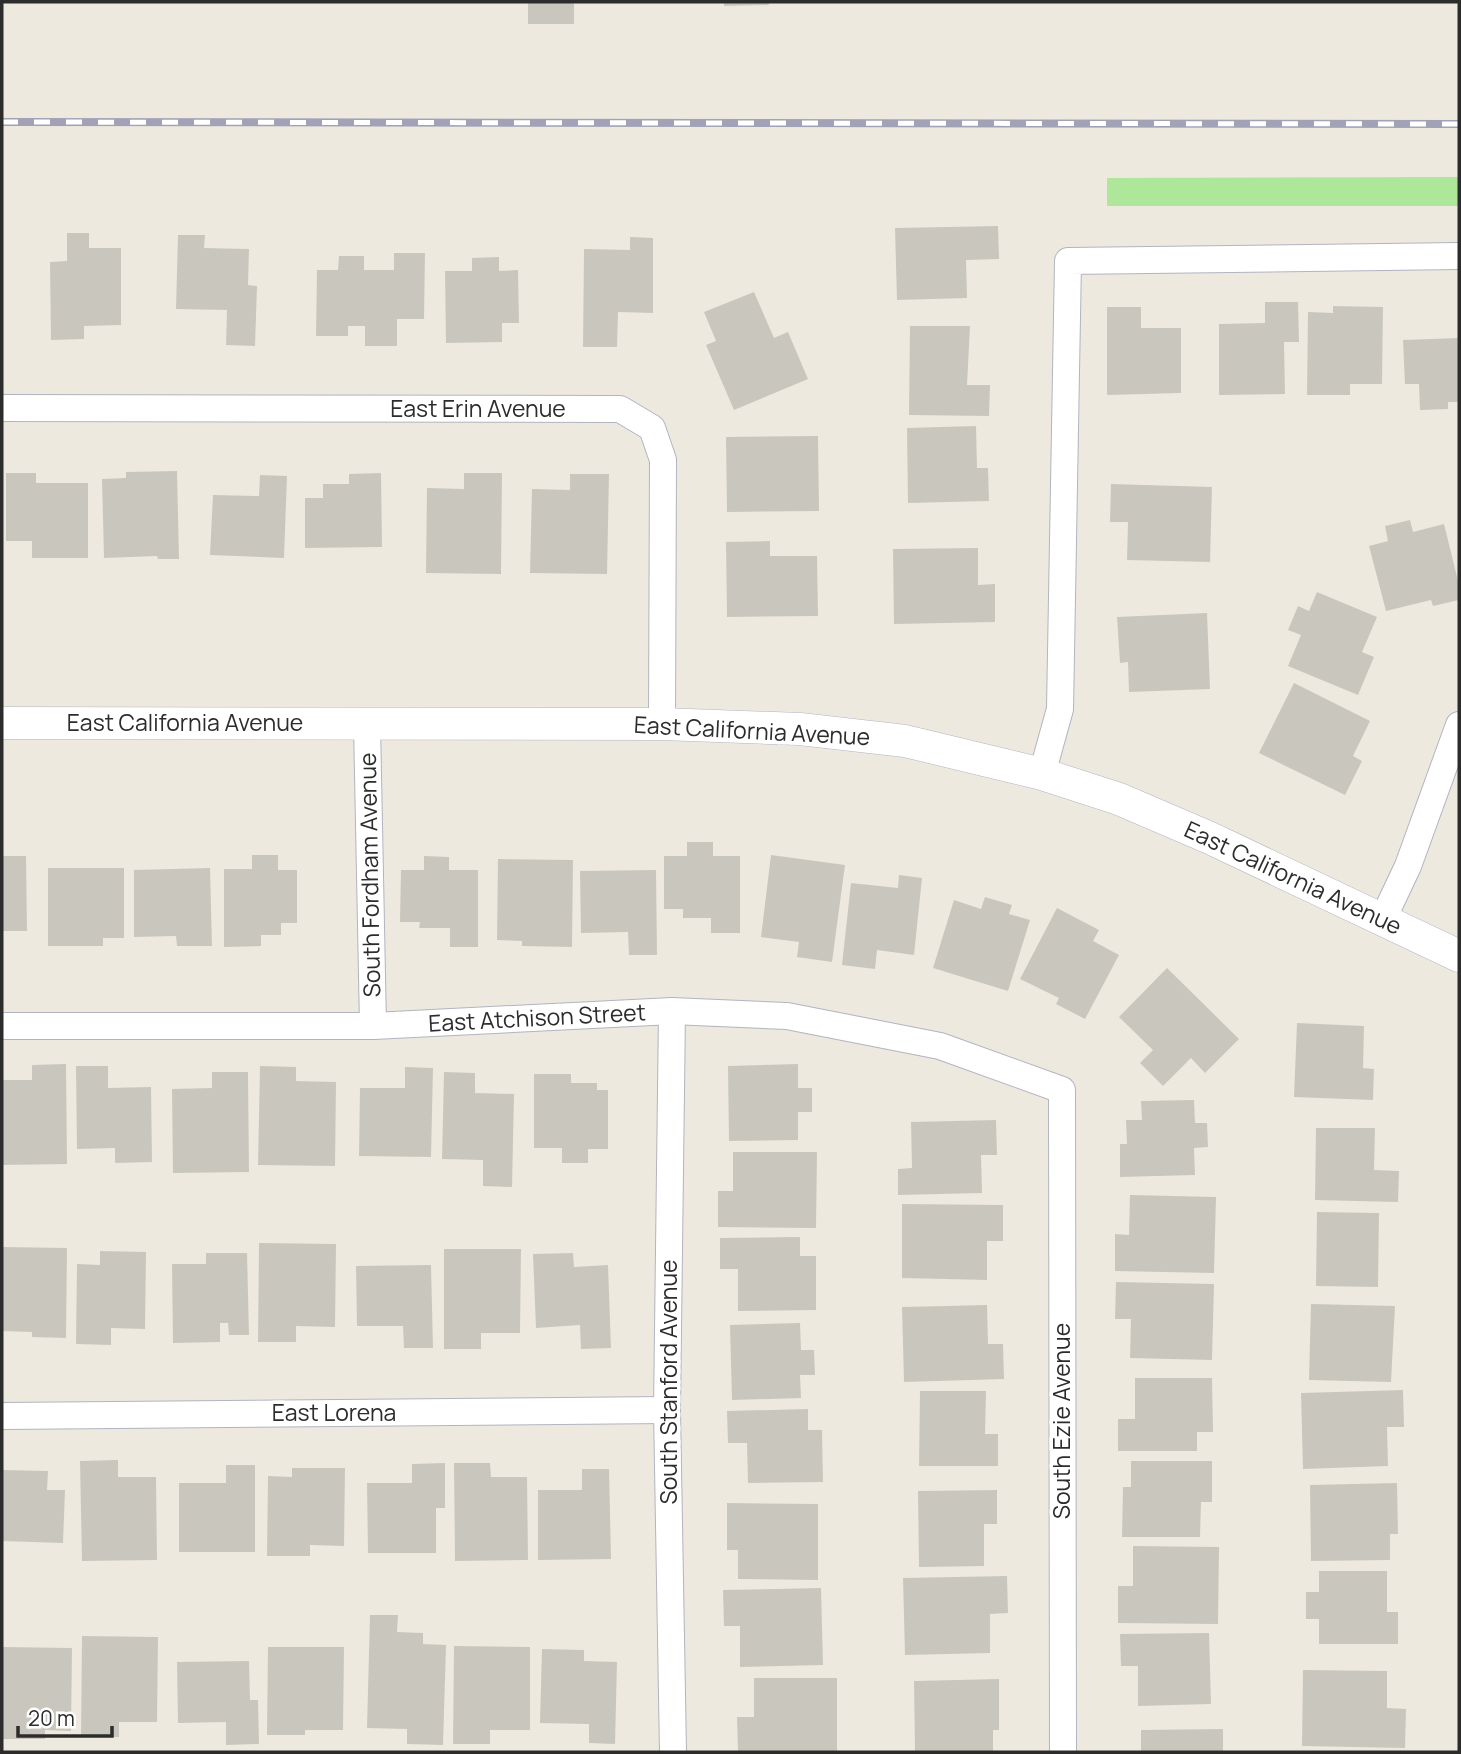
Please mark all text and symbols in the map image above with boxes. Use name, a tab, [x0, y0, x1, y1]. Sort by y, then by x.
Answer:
street label: East Erin Avenue	[390, 392, 566, 424]
street label: East California Avenue	[67, 706, 303, 738]
street label: East California Avenue	[633, 708, 871, 752]
street label: South Fordham Avenue	[351, 752, 387, 998]
street label: East California Avenue	[1179, 813, 1407, 942]
street label: East Atchison Street	[427, 995, 647, 1039]
street label: South Stanford Avenue	[652, 1259, 684, 1505]
street label: South Ezie Avenue	[1045, 1323, 1077, 1519]
street label: East Lorena	[272, 1396, 396, 1428]
scale bar	[18, 1694, 112, 1738]
text: 20 m	[28, 1704, 75, 1732]

